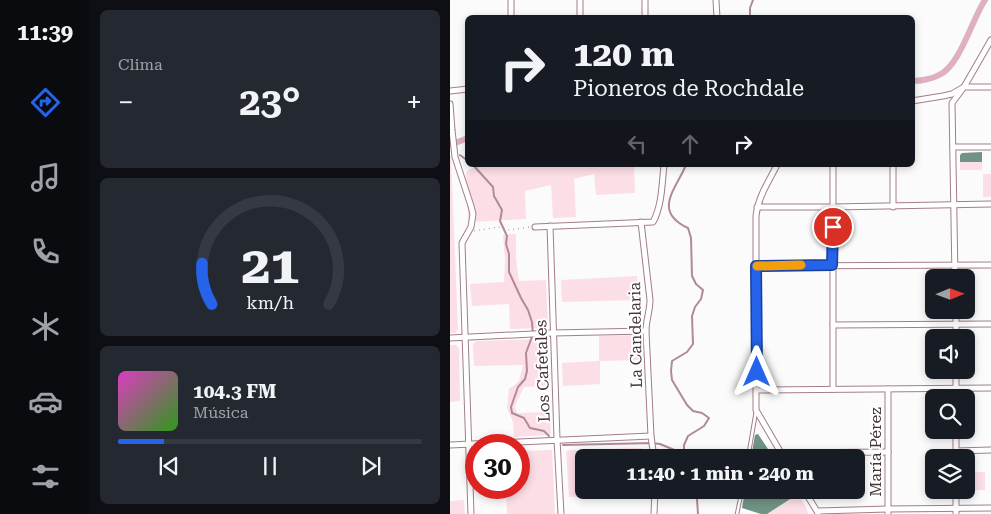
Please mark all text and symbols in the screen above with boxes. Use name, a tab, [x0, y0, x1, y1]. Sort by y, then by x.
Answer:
text: 11:39	[17, 20, 73, 45]
text: 120 m	[573, 34, 674, 75]
icon: right	[490, 35, 555, 100]
text: Clima	[118, 55, 163, 74]
text: Pioneros de Rochdale	[573, 76, 804, 101]
text: 23°	[239, 80, 301, 124]
icon: directions	[28, 85, 63, 120]
text: −	[118, 86, 134, 119]
text: +	[406, 86, 422, 119]
icon: left	[623, 130, 651, 158]
icon: ahead	[676, 130, 704, 158]
icon: right	[729, 130, 757, 158]
icon: music	[28, 160, 63, 195]
pin	[812, 206, 854, 248]
icon: arrive	[819, 213, 847, 241]
icon: phone	[28, 234, 63, 269]
text: 21	[241, 235, 299, 296]
north arrow	[925, 269, 975, 319]
map controls	[925, 269, 975, 499]
street label: La Candelaria	[625, 281, 646, 388]
text: km/h	[246, 292, 294, 313]
icon: climate	[28, 309, 63, 344]
street label: Los Cafetales	[531, 319, 554, 423]
button: sound	[925, 329, 975, 379]
position arrow	[730, 345, 782, 397]
text: 104.3 FM	[193, 380, 276, 403]
icon: car	[28, 384, 63, 419]
button: search	[925, 389, 975, 439]
text: Música	[193, 403, 248, 422]
street label: María Pérez	[866, 407, 885, 497]
speed limit sign: 30	[465, 434, 530, 499]
button: layers	[925, 449, 975, 499]
icon: previous	[155, 452, 183, 480]
icon: pause	[256, 452, 284, 480]
icon: next	[357, 452, 385, 480]
icon: filters	[28, 459, 63, 494]
text: 11:40 · 1 min · 240 m	[626, 462, 814, 485]

